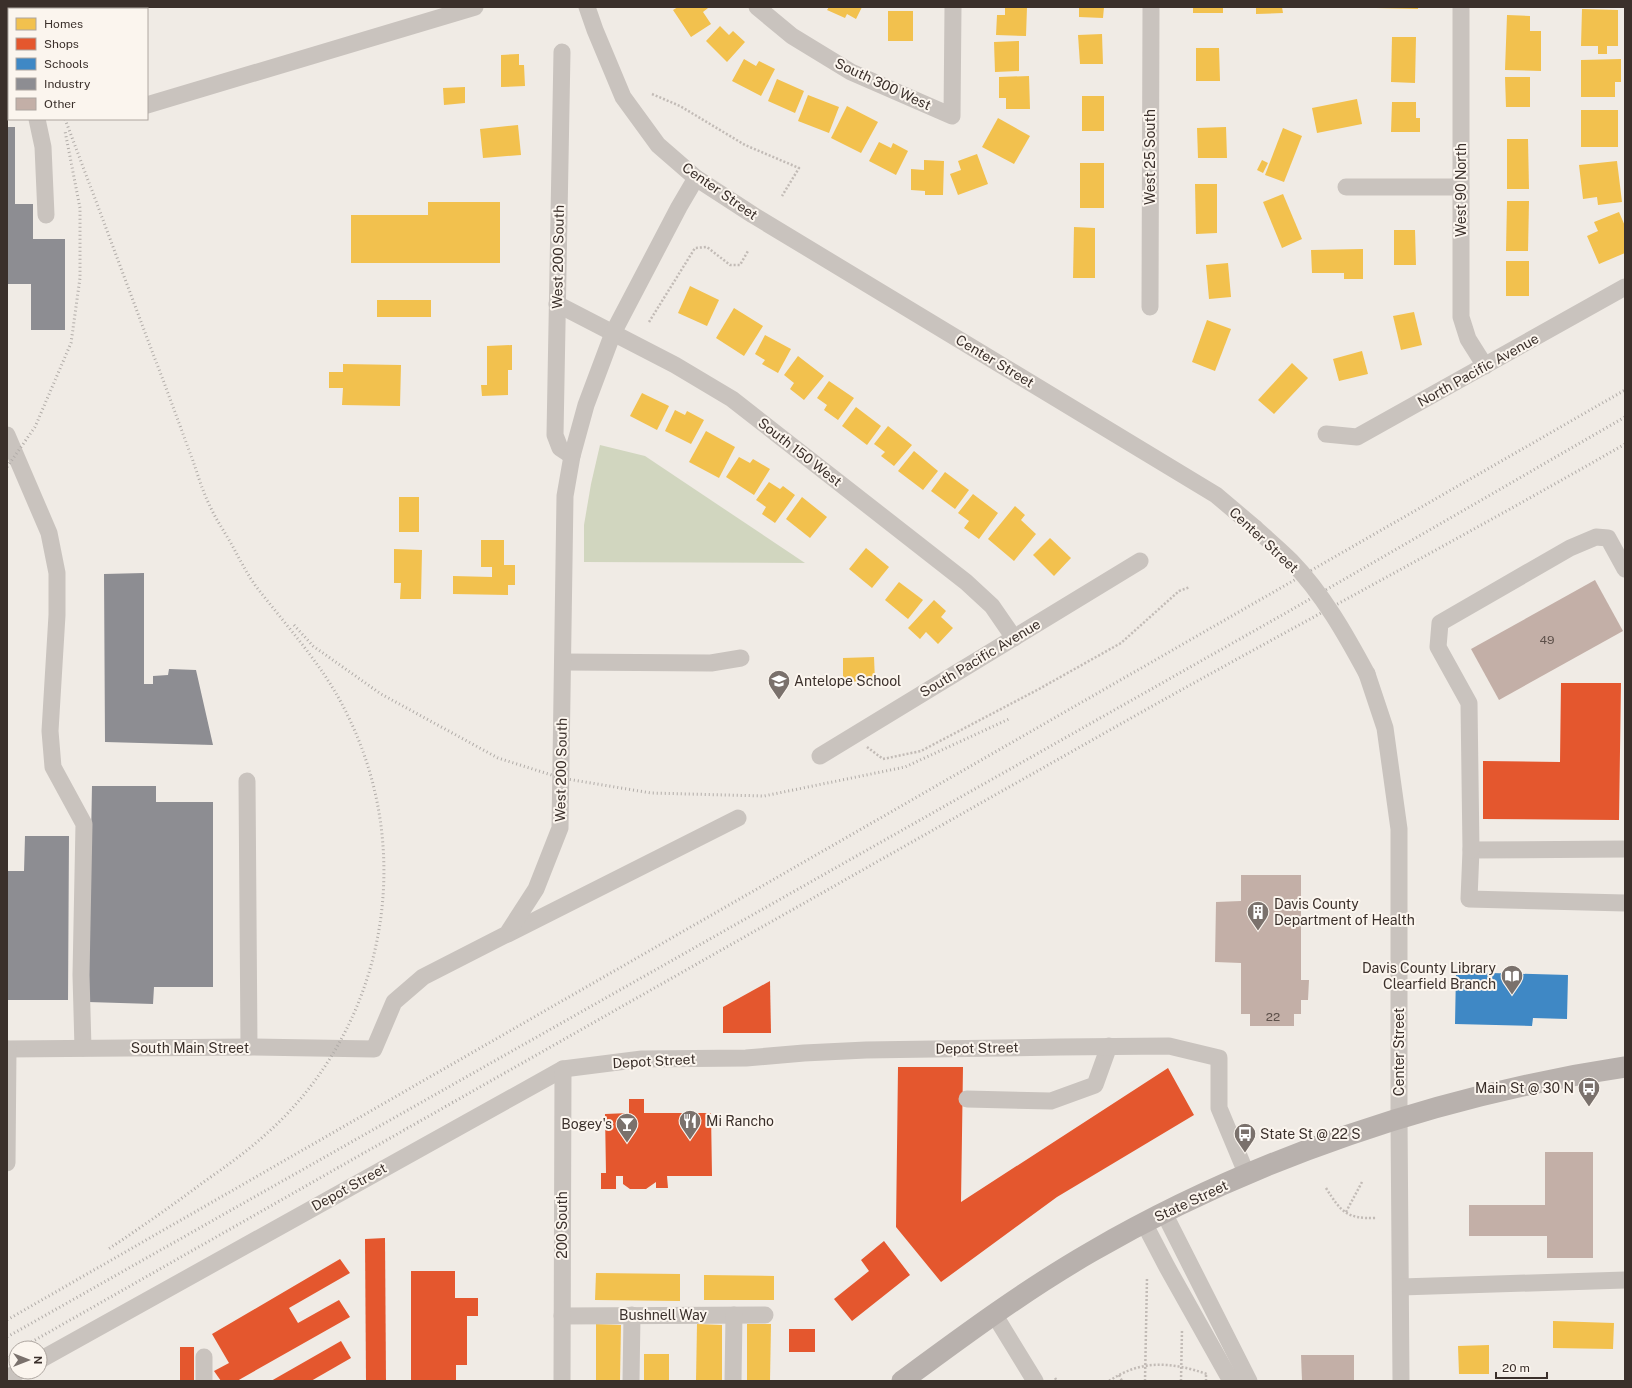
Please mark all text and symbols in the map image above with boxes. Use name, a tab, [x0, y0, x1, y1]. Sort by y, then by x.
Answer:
legend	[8, 8, 148, 120]
text: Homes	[44, 17, 83, 31]
text: Shops	[44, 37, 79, 51]
street label: South 300 West	[832, 55, 934, 113]
text: Schools	[44, 57, 89, 71]
text: Industry	[44, 77, 91, 91]
text: Other	[44, 97, 76, 111]
street label: West 25 South	[1142, 109, 1158, 205]
street label: West 90 North	[1453, 143, 1469, 237]
street label: Center Street	[679, 159, 761, 223]
street label: West 200 South	[549, 205, 567, 309]
street label: North Pacific Avenue	[1415, 330, 1541, 410]
street label: Center Street	[953, 331, 1037, 391]
street label: South 150 West	[755, 414, 845, 490]
street label: Center Street	[1226, 504, 1302, 576]
street label: South Pacific Avenue	[917, 616, 1043, 700]
house number: 49	[1539, 633, 1555, 647]
school or university icon: Antelope School	[766, 668, 792, 701]
place label: Antelope School	[794, 673, 901, 689]
street label: West 200 South	[552, 718, 570, 822]
place label: Davis County Department of Health	[1274, 896, 1415, 928]
building icon: Davis County Department of Health	[1245, 899, 1271, 932]
place label: Davis County Library Clearfield Branch	[1362, 960, 1496, 992]
library icon: Davis County Library Clearfield Branch	[1499, 963, 1525, 996]
street label: Center Street	[1391, 1008, 1407, 1096]
house number: 22	[1266, 1010, 1280, 1024]
street label: Depot Street	[935, 1039, 1019, 1057]
street label: South Main Street	[131, 1040, 249, 1056]
street label: Depot Street	[612, 1051, 696, 1071]
bus stop icon: Main St @ 30 N	[1576, 1075, 1602, 1108]
place label: Main St @ 30 N	[1475, 1080, 1574, 1096]
restaurant icon: Mi Rancho	[677, 1108, 703, 1141]
bar icon: Bogey's	[614, 1111, 640, 1144]
place label: Mi Rancho	[706, 1113, 774, 1129]
place label: Bogey's	[561, 1116, 612, 1132]
bus stop icon: State St @ 22 S	[1232, 1121, 1258, 1154]
place label: State St @ 22 S	[1260, 1126, 1361, 1142]
street label: Depot Street	[309, 1160, 389, 1214]
street label: State Street	[1152, 1177, 1230, 1225]
street label: 200 South	[554, 1191, 570, 1259]
street label: Bushnell Way	[619, 1307, 707, 1323]
north arrow	[8, 1340, 48, 1380]
scale bar	[1496, 1354, 1547, 1380]
text: N	[32, 1356, 44, 1364]
text: 20 m	[1502, 1361, 1530, 1375]

